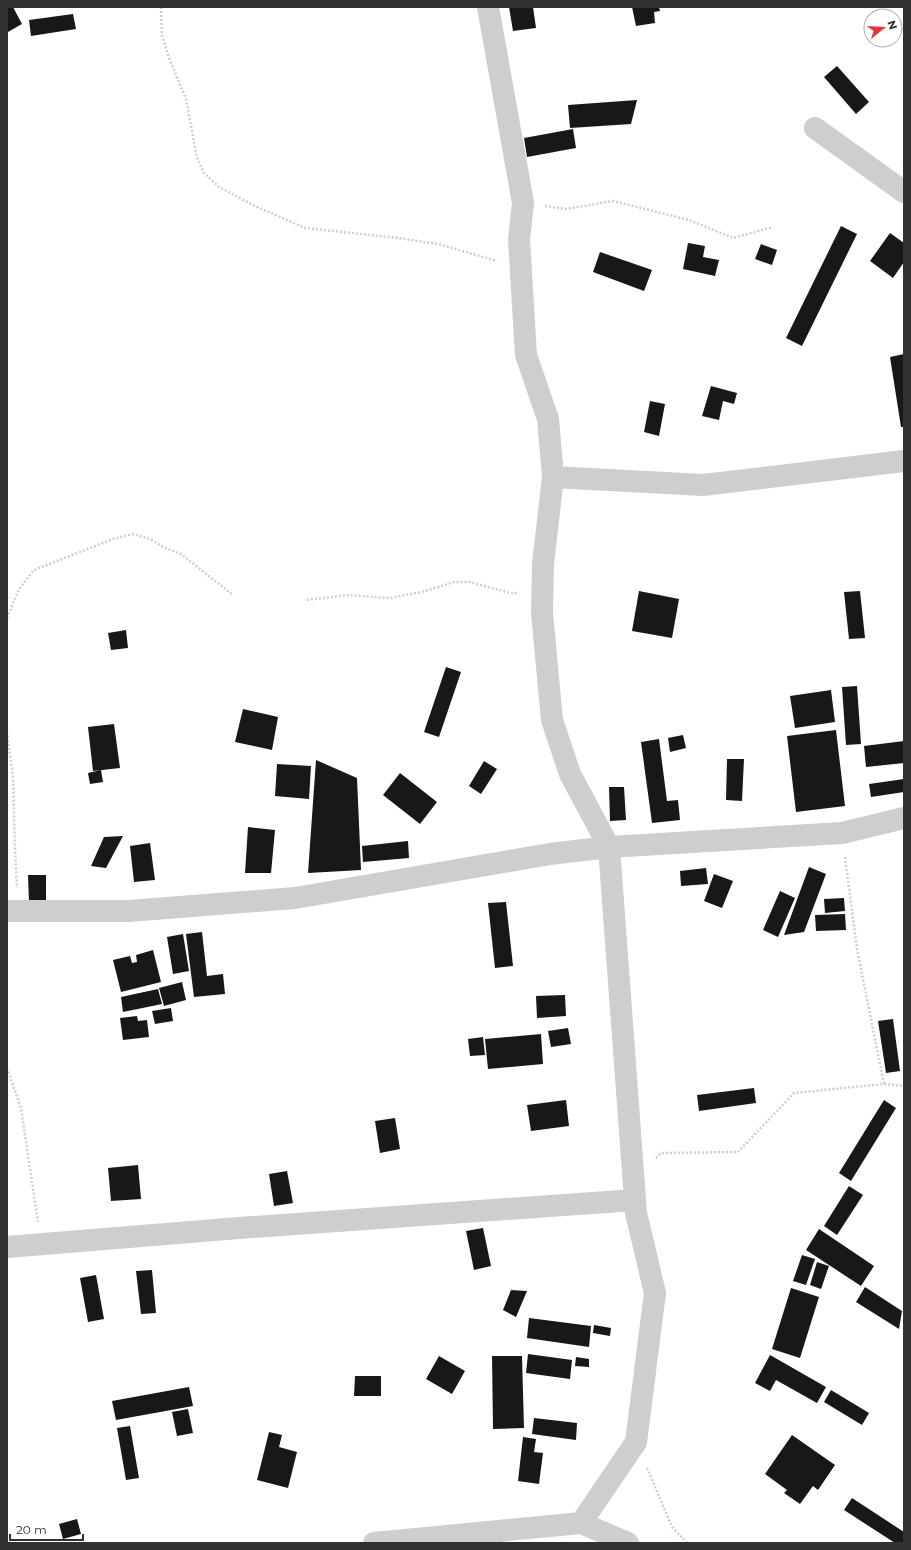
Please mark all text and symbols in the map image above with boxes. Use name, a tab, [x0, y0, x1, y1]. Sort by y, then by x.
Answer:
north arrow	[863, 8, 903, 48]
text: N	[884, 19, 901, 31]
scale bar	[10, 1516, 83, 1542]
text: 20 m	[16, 1522, 47, 1537]

